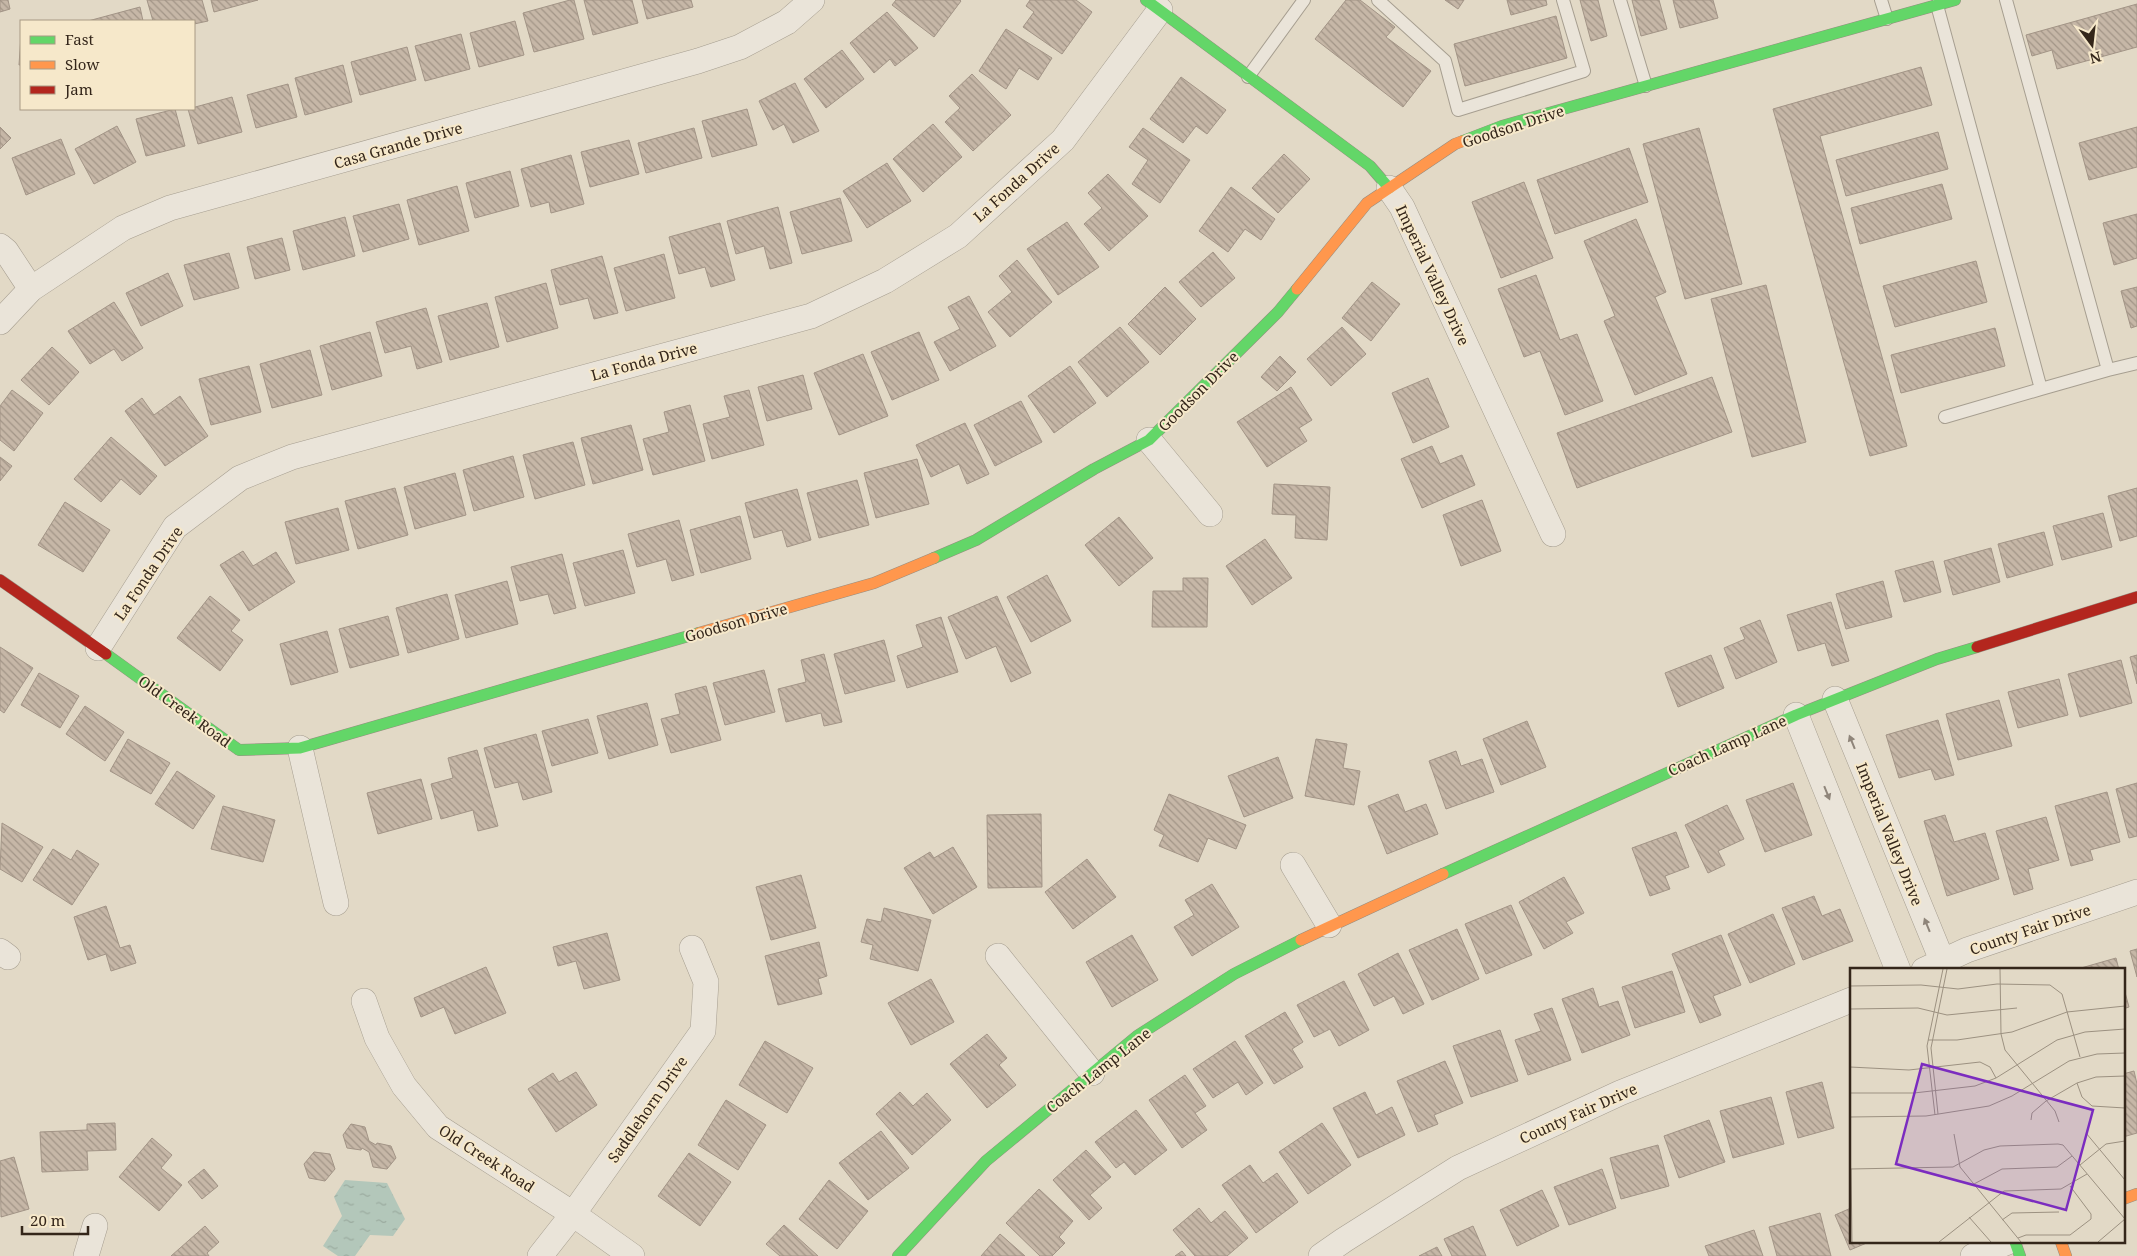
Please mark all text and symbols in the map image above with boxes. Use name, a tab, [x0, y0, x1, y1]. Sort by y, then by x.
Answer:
legend	[20, 20, 195, 110]
north arrow	[2067, 20, 2117, 70]
text: Fast	[65, 29, 94, 49]
text: N	[2088, 47, 2103, 69]
text: Slow	[65, 54, 99, 74]
text: Jam	[64, 79, 93, 99]
street label: Goodson Drive	[1460, 100, 1566, 152]
street label: Casa Grande Drive	[331, 117, 465, 173]
street label: La Fonda Drive	[969, 138, 1063, 226]
street label: Imperial Valley Drive	[1392, 202, 1474, 348]
street label: La Fonda Drive	[589, 337, 699, 385]
street label: Goodson Drive	[1154, 347, 1242, 435]
street label: La Fonda Drive	[109, 522, 187, 624]
street label: Goodson Drive	[682, 598, 790, 646]
street label: Old Creek Road	[135, 671, 235, 751]
street label: Coach Lamp Lane	[1665, 710, 1789, 780]
one-way arrow	[1848, 735, 1856, 749]
street label: Imperial Valley Drive	[1852, 759, 1928, 909]
one-way arrow	[1823, 786, 1831, 801]
street label: County Fair Drive	[1967, 899, 2093, 959]
one-way arrow	[1923, 917, 1931, 932]
inset map	[1850, 968, 2124, 1244]
street label: Coach Lamp Lane	[1042, 1023, 1154, 1117]
street label: Saddlehorn Drive	[603, 1052, 691, 1166]
street label: County Fair Drive	[1516, 1078, 1640, 1148]
street label: Old Creek Road	[435, 1120, 539, 1196]
scale bar	[22, 1204, 89, 1236]
text: 20 m	[30, 1210, 65, 1230]

